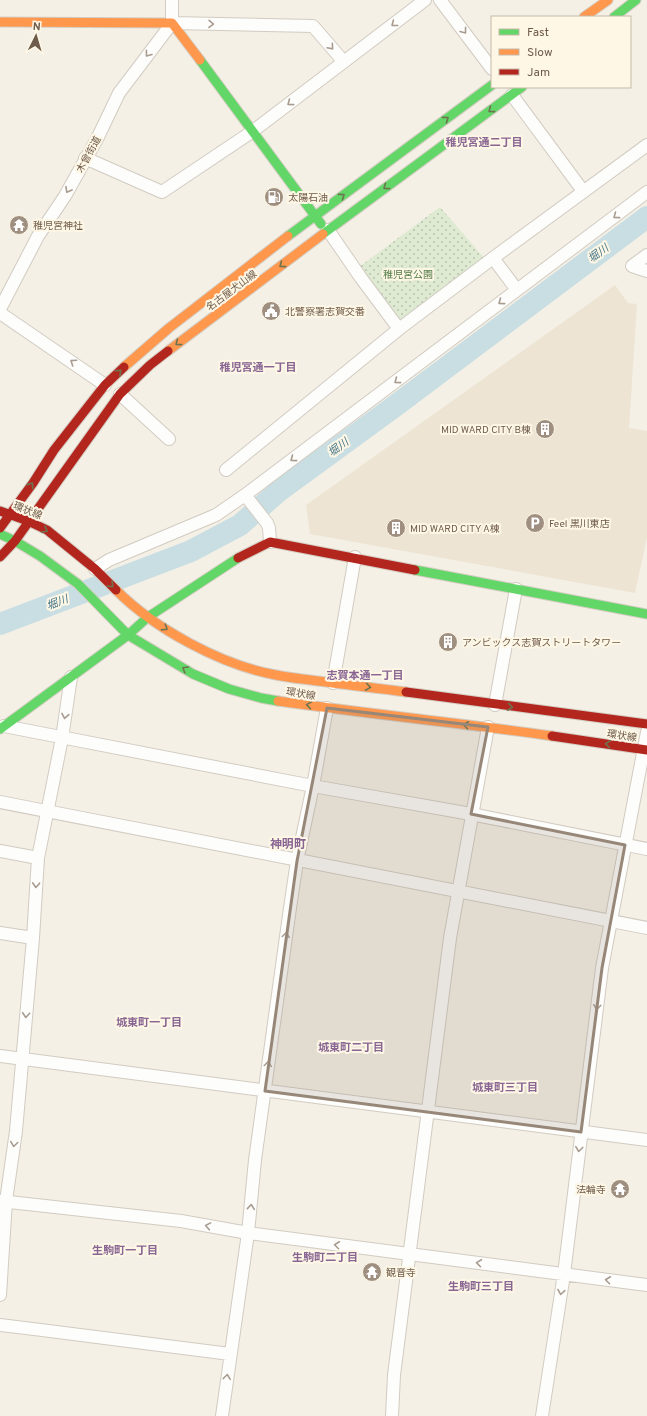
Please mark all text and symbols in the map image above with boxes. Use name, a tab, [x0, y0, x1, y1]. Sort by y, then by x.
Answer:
north arrow	[16, 16, 56, 56]
legend	[491, 16, 631, 88]
one-way arrow	[391, 19, 398, 26]
text: N	[32, 20, 41, 34]
one-way arrow	[208, 20, 214, 28]
text: Fast	[527, 25, 549, 41]
one-way arrow	[459, 27, 466, 34]
one-way arrow	[327, 43, 334, 50]
text: Slow	[527, 45, 553, 61]
one-way arrow	[146, 50, 153, 57]
text: Jam	[527, 65, 550, 81]
one-way arrow	[288, 98, 295, 105]
one-way arrow	[488, 105, 495, 113]
one-way arrow	[442, 117, 449, 124]
street label: 木曾街道	[74, 134, 105, 175]
district label: 稚児宮通二丁目	[446, 136, 523, 150]
one-way arrow	[383, 182, 390, 190]
one-way arrow	[65, 186, 73, 193]
fuel station icon: 太陽石油	[263, 186, 285, 208]
place label: 太陽石油	[288, 192, 328, 205]
one-way arrow	[337, 194, 344, 201]
one-way arrow	[613, 211, 620, 219]
temple icon: 稚児宮神社	[8, 214, 30, 236]
place label: 稚児宮神社	[33, 220, 83, 233]
water label: 堀川	[586, 241, 612, 266]
one-way arrow	[279, 260, 286, 268]
street label: 名古屋犬山線	[204, 268, 260, 314]
park label: 稚児宮公園	[383, 269, 433, 282]
one-way arrow	[498, 298, 505, 305]
public building icon: 北警察署志賀交番	[260, 300, 282, 322]
place label: 北警察署志賀交番	[285, 306, 365, 319]
one-way arrow	[175, 338, 182, 345]
one-way arrow	[71, 360, 78, 367]
district label: 稚児宮通一丁目	[220, 361, 297, 375]
one-way arrow	[114, 369, 122, 377]
one-way arrow	[394, 376, 401, 383]
building icon: MID WARD CITY B棟	[534, 418, 556, 440]
place label: MID WARD CITY B棟	[441, 424, 531, 437]
water label: 堀川	[326, 435, 352, 460]
one-way arrow	[291, 454, 298, 461]
one-way arrow	[26, 482, 34, 489]
street label: 環状線	[11, 500, 44, 523]
parking icon: Feel 黒川東店	[524, 512, 546, 534]
building icon: MID WARD CITY A棟	[385, 517, 407, 539]
place label: Feel 黒川東店	[549, 518, 610, 531]
place label: MID WARD CITY A棟	[410, 523, 500, 536]
one-way arrow	[41, 525, 48, 533]
one-way arrow	[106, 580, 114, 588]
water label: 堀川	[45, 592, 71, 613]
one-way arrow	[161, 623, 168, 631]
building icon: アンビックス志賀ストリートタワー	[437, 631, 459, 653]
place label: アンビックス志賀ストリートタワー	[462, 637, 621, 650]
one-way arrow	[182, 666, 189, 673]
district label: 志賀本通一丁目	[327, 669, 404, 683]
one-way arrow	[365, 683, 371, 692]
street label: 環状線	[285, 686, 317, 703]
one-way arrow	[306, 701, 312, 710]
one-way arrow	[507, 702, 514, 711]
one-way arrow	[62, 713, 70, 719]
one-way arrow	[463, 720, 469, 729]
street label: 環状線	[606, 728, 638, 745]
one-way arrow	[605, 740, 611, 749]
district label: 神明町	[270, 837, 306, 853]
one-way arrow	[32, 882, 41, 888]
one-way arrow	[281, 932, 290, 938]
one-way arrow	[593, 1004, 602, 1010]
one-way arrow	[22, 1012, 31, 1018]
district label: 城東町一丁目	[116, 1016, 182, 1030]
district label: 城東町二丁目	[318, 1041, 384, 1055]
one-way arrow	[263, 1061, 272, 1067]
district label: 城東町三丁目	[472, 1081, 538, 1095]
one-way arrow	[10, 1141, 19, 1147]
one-way arrow	[575, 1146, 584, 1153]
temple icon: 法輪寺	[609, 1178, 631, 1200]
place label: 法輪寺	[576, 1184, 606, 1197]
one-way arrow	[246, 1204, 255, 1210]
one-way arrow	[205, 1222, 211, 1231]
one-way arrow	[334, 1241, 340, 1250]
district label: 生駒町一丁目	[92, 1244, 158, 1258]
district label: 生駒町二丁目	[292, 1251, 358, 1265]
one-way arrow	[476, 1259, 482, 1268]
temple icon: 観音寺	[361, 1261, 383, 1283]
place label: 観音寺	[386, 1267, 416, 1280]
one-way arrow	[605, 1276, 611, 1285]
district label: 生駒町三丁目	[448, 1280, 514, 1294]
one-way arrow	[558, 1289, 566, 1295]
one-way arrow	[223, 1374, 232, 1380]

